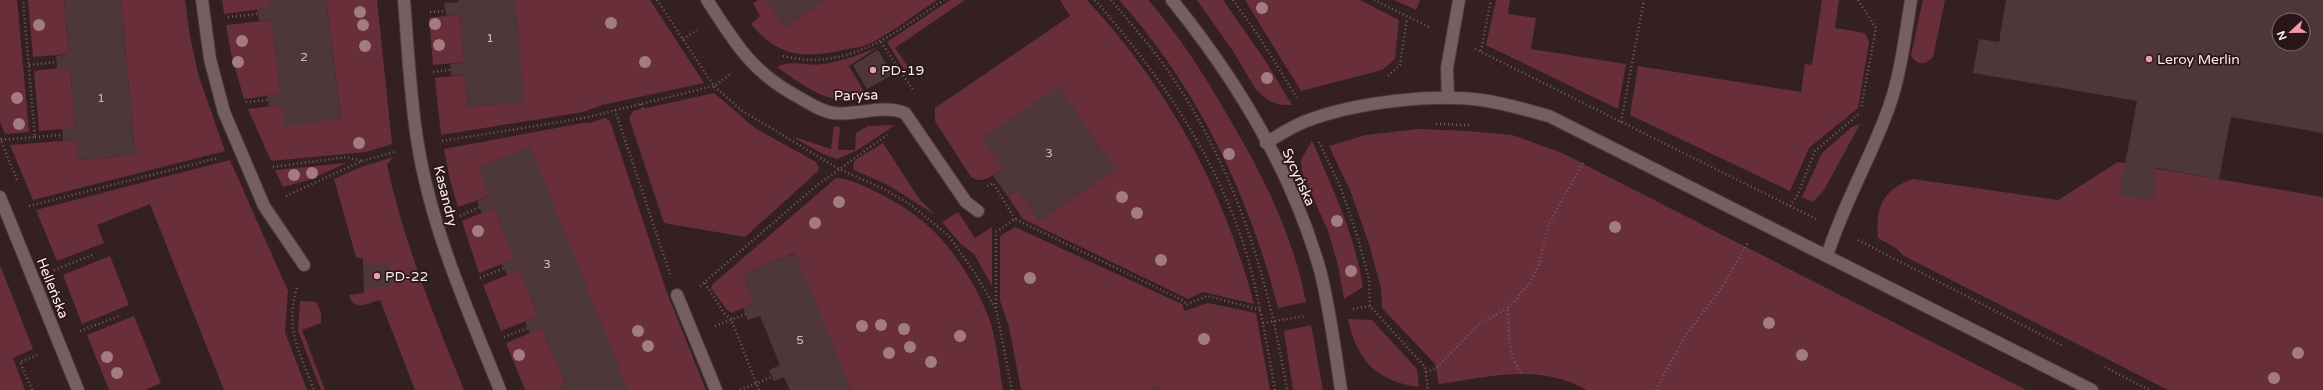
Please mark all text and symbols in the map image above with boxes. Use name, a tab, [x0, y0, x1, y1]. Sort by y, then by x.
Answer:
north arrow	[2271, 12, 2311, 52]
text: N	[2275, 29, 2290, 42]
house number: 1	[486, 31, 494, 45]
house number: 2	[300, 50, 308, 64]
place label: Leroy Merlin	[2157, 51, 2240, 68]
marker: Leroy Merlin	[2144, 54, 2154, 64]
place label: PD-19	[881, 62, 924, 79]
marker: PD-19	[868, 65, 878, 75]
street label: Parysa	[834, 86, 878, 105]
house number: 1	[97, 91, 105, 105]
house number: 3	[1045, 146, 1053, 160]
street label: Sycyńska	[1278, 146, 1319, 209]
street label: Kasandry	[430, 164, 461, 229]
street label: Helleńska	[33, 255, 72, 321]
house number: 3	[543, 257, 551, 271]
place label: PD-22	[385, 268, 428, 285]
marker: PD-22	[372, 271, 382, 281]
house number: 5	[796, 333, 804, 347]

